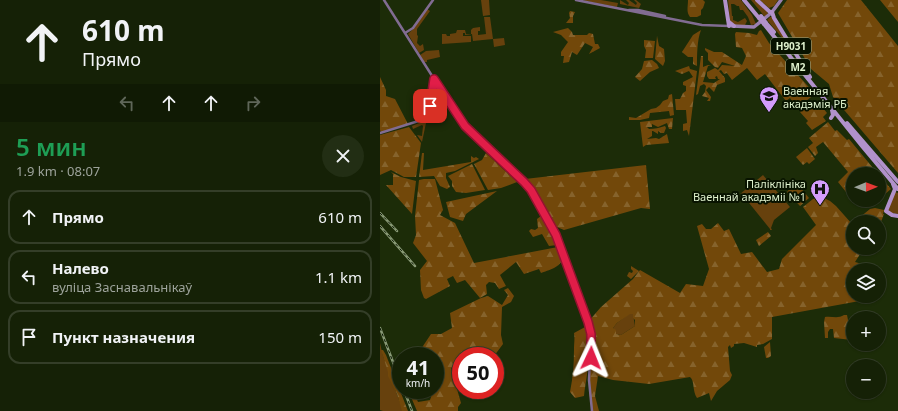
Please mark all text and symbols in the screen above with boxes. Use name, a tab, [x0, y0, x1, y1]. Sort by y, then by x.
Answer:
text: 610 m	[82, 11, 165, 49]
icon: ahead	[16, 16, 68, 68]
road number: Н9031	[771, 38, 811, 54]
text: Прямо	[82, 47, 141, 71]
road number: М2	[786, 59, 810, 75]
place label: Ваенная акадэмія РБ	[783, 83, 847, 111]
school or university icon: Ваенная акадэмія РБ	[758, 85, 780, 113]
pin	[413, 89, 447, 123]
icon: left	[116, 92, 138, 114]
icon: ahead	[158, 92, 180, 114]
icon: ahead	[200, 92, 222, 114]
icon: right	[242, 92, 264, 114]
icon: arrive	[419, 95, 441, 117]
text: 5 мин	[16, 130, 87, 163]
button: close	[322, 135, 364, 177]
text: 1.9 km · 08:07	[16, 162, 100, 180]
north arrow	[846, 167, 886, 207]
map controls	[846, 167, 886, 399]
place label: Паліклініка Ваеннай акадэміі №1	[693, 176, 806, 204]
hospital icon: Паліклініка Ваеннай акадэміі №1	[809, 178, 831, 206]
icon: ahead	[18, 206, 40, 228]
text: Прямо	[52, 207, 104, 227]
text: 610 m	[318, 207, 362, 227]
button: search	[846, 215, 886, 255]
text: Налево	[52, 258, 109, 278]
button: layers	[846, 263, 886, 303]
icon: left	[18, 266, 40, 288]
text: 1.1 km	[315, 267, 362, 287]
text: вуліца Заснавальнікаў	[52, 278, 192, 296]
button: +	[846, 311, 886, 351]
icon: arrive	[18, 326, 40, 348]
text: Пункт назначения	[52, 327, 195, 347]
text: 150 m	[318, 327, 362, 347]
position arrow	[570, 337, 612, 379]
speed limit sign: 50	[452, 347, 504, 399]
text: 41	[407, 354, 429, 381]
button: −	[846, 359, 886, 399]
text: km/h	[406, 376, 430, 390]

